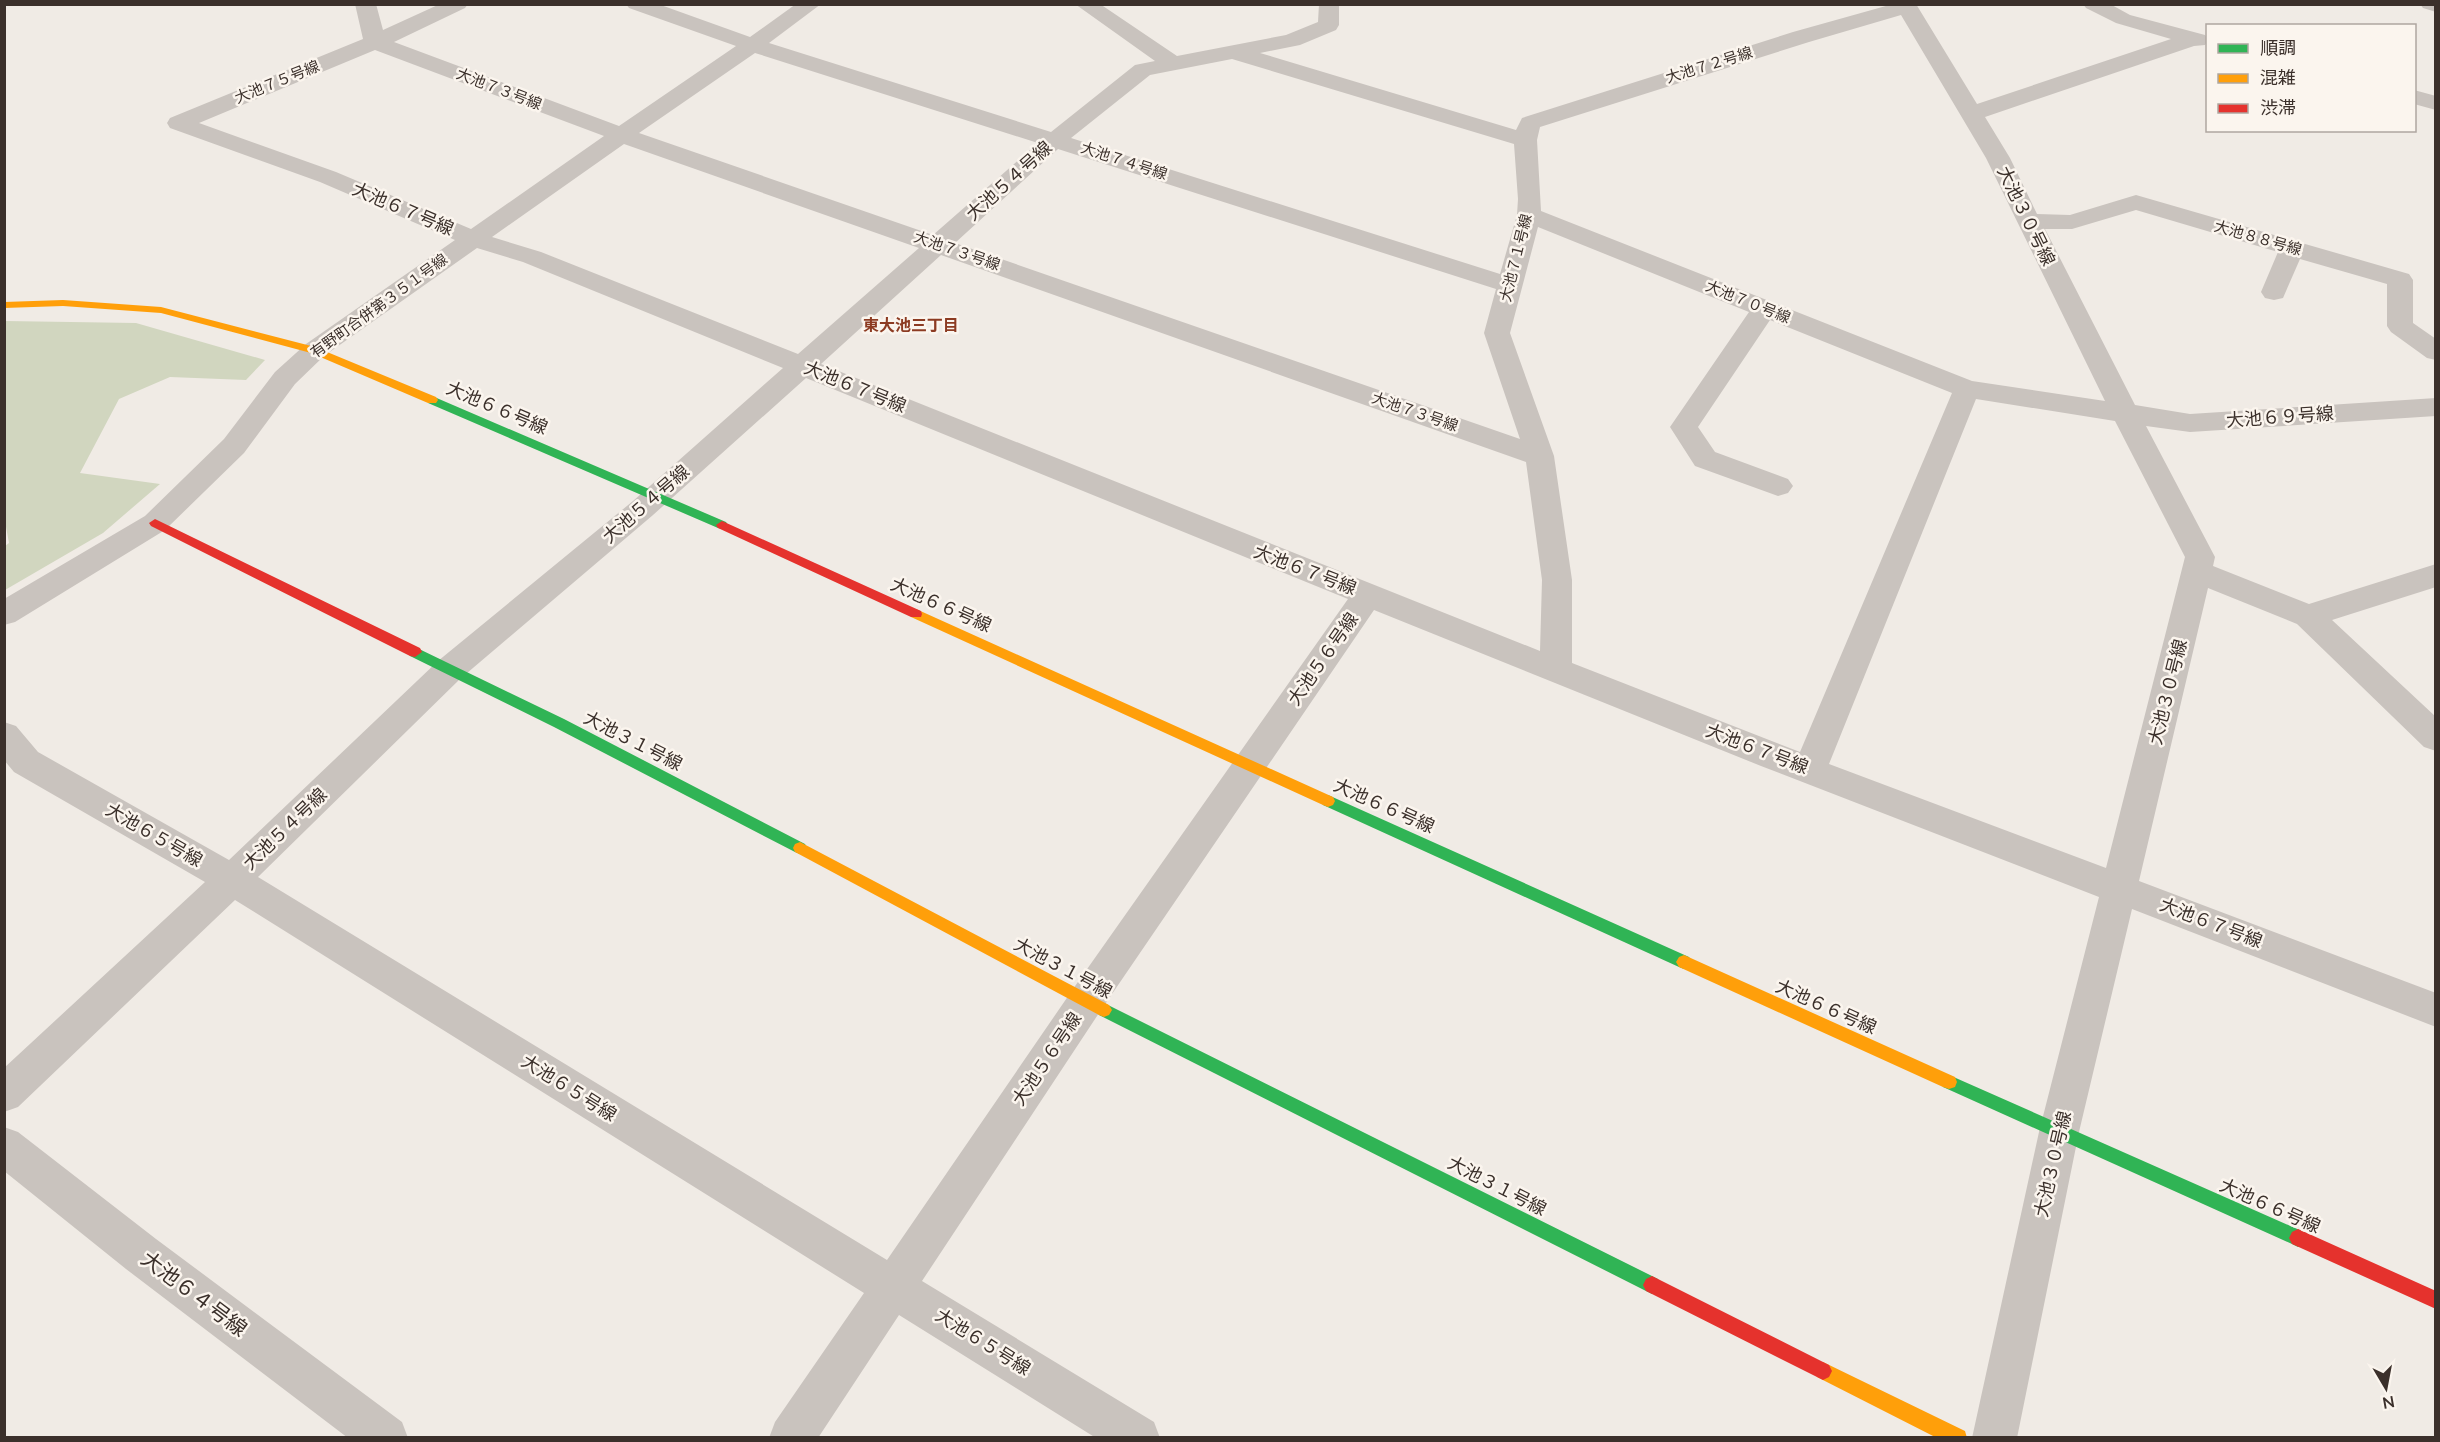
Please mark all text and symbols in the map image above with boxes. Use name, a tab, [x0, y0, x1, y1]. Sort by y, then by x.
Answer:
legend	[2206, 24, 2416, 132]
text: 順調	[2260, 36, 2296, 59]
street label: 大池７２号線	[1663, 42, 1755, 87]
street label: 大池７５号線	[232, 56, 322, 107]
street label: 大池７３号線	[454, 64, 545, 114]
text: 混雑	[2260, 66, 2296, 89]
text: 渋滞	[2260, 96, 2296, 119]
street label: 大池５４号線	[961, 136, 1056, 225]
street label: 大池７４号線	[1078, 138, 1170, 183]
street label: 大池３０号線	[1992, 162, 2060, 269]
street label: 大池６７号線	[349, 177, 457, 240]
street label: 大池７１号線	[1495, 212, 1536, 304]
street label: 大池８８号線	[2212, 216, 2304, 259]
street label: 大池７３号線	[912, 227, 1003, 274]
street label: 有野町合併第３５１号線	[306, 249, 451, 362]
street label: 大池７０号線	[1703, 276, 1793, 327]
district label: 東大池三丁目	[863, 315, 959, 335]
street label: 大池６７号線	[801, 356, 910, 417]
street label: 大池６６号線	[443, 376, 551, 439]
street label: 大池７３号線	[1370, 388, 1461, 435]
street label: 大池６９号線	[2225, 401, 2335, 432]
street label: 大池５４号線	[597, 460, 694, 548]
street label: 大池６７号線	[1251, 539, 1360, 600]
street label: 大池６６号線	[887, 572, 995, 637]
street label: 大池５６号線	[1282, 608, 1363, 710]
street label: 大池３０号線	[2143, 637, 2192, 747]
street label: 大池３１号線	[580, 706, 687, 775]
street label: 大池６７号線	[1703, 718, 1812, 779]
street label: 大池６６号線	[1330, 773, 1438, 838]
street label: 大池５４号線	[238, 783, 331, 874]
street label: 大池６５号線	[102, 798, 207, 872]
street label: 大池６７号線	[2157, 892, 2266, 953]
street label: 大池３１号線	[1010, 932, 1116, 1003]
street label: 大池６６号線	[1772, 974, 1880, 1039]
street label: 大池５６号線	[1007, 1008, 1086, 1110]
street label: 大池６５号線	[517, 1049, 621, 1126]
street label: 大池３０号線	[2029, 1109, 2076, 1219]
street label: 大池３１号線	[1444, 1151, 1551, 1220]
street label: 大池６６号線	[2216, 1173, 2324, 1238]
street label: 大池６４号線	[136, 1245, 253, 1341]
street label: 大池６５号線	[931, 1303, 1035, 1380]
north arrow	[2356, 1358, 2416, 1418]
text: N	[2381, 1392, 2396, 1414]

